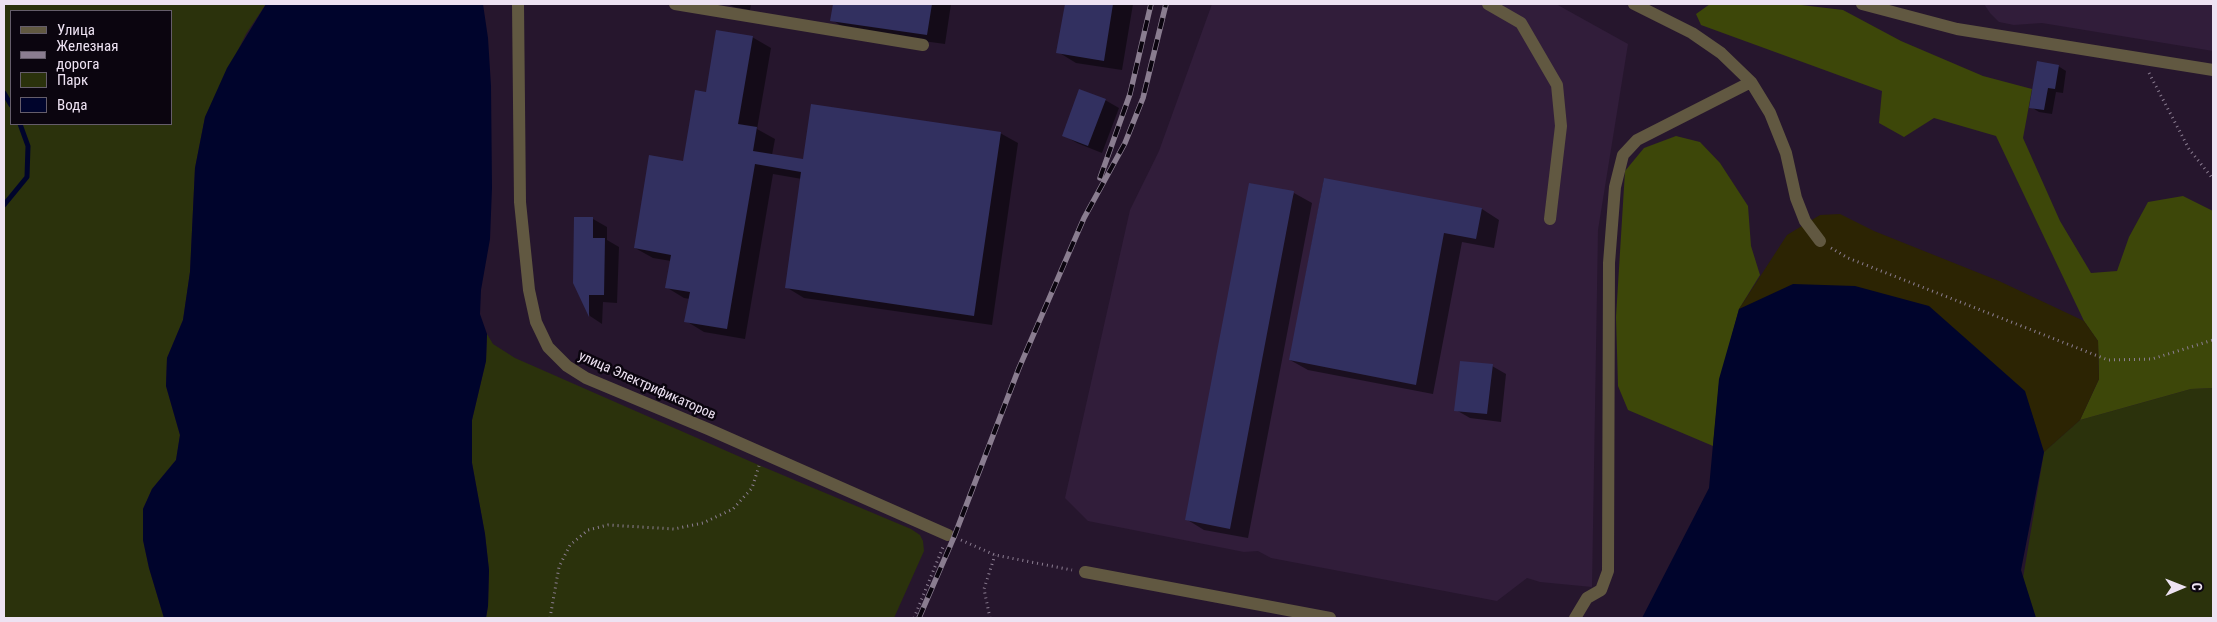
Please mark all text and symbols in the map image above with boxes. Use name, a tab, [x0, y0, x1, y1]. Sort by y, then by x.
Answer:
legend	[10, 10, 172, 125]
text: Улица	[57, 21, 95, 39]
text: Железная дорога	[56, 37, 118, 73]
text: Парк	[57, 71, 88, 89]
text: Вода	[57, 96, 87, 114]
street label: улица Электрификаторов	[576, 348, 718, 424]
north arrow	[2157, 562, 2207, 612]
text: С	[2189, 583, 2205, 591]

